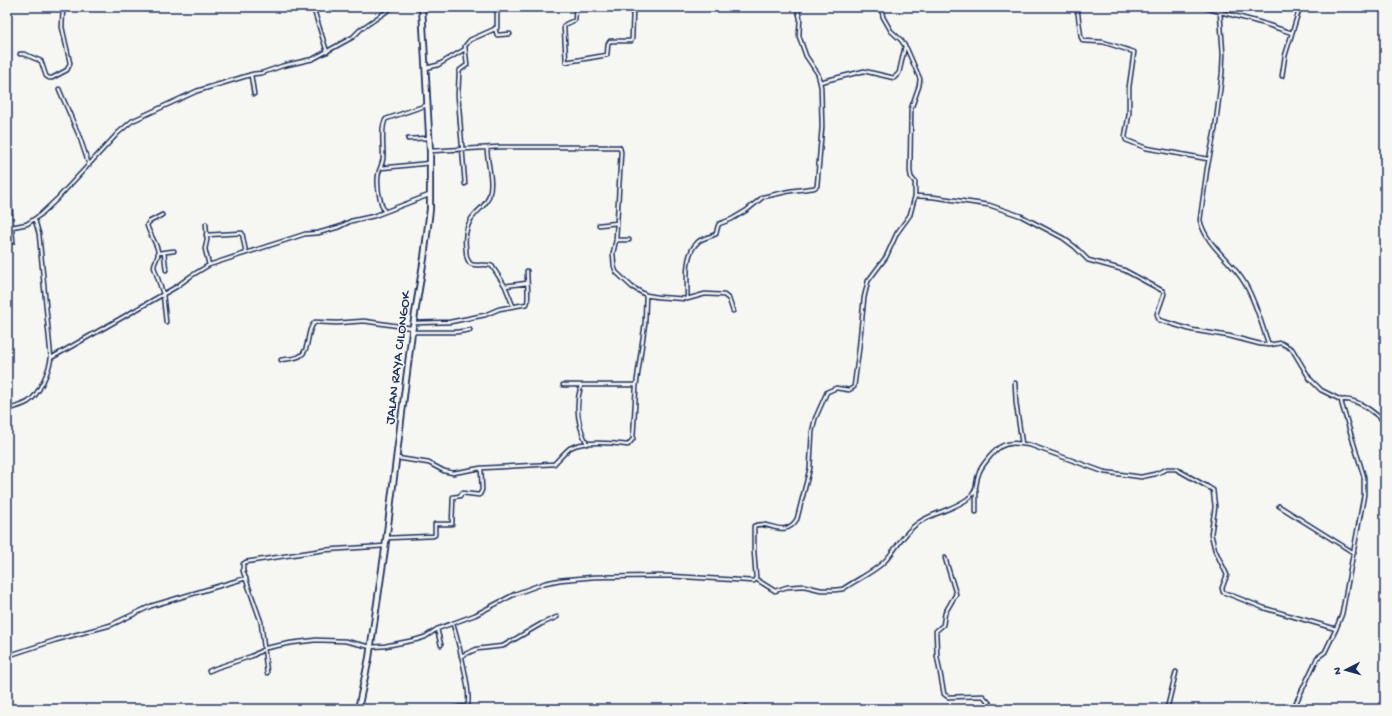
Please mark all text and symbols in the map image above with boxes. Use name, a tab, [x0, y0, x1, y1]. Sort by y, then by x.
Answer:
street label: JALAN RAYA CILONGOK	[382, 289, 416, 425]
north arrow	[1326, 650, 1366, 690]
text: N	[1332, 667, 1344, 675]

